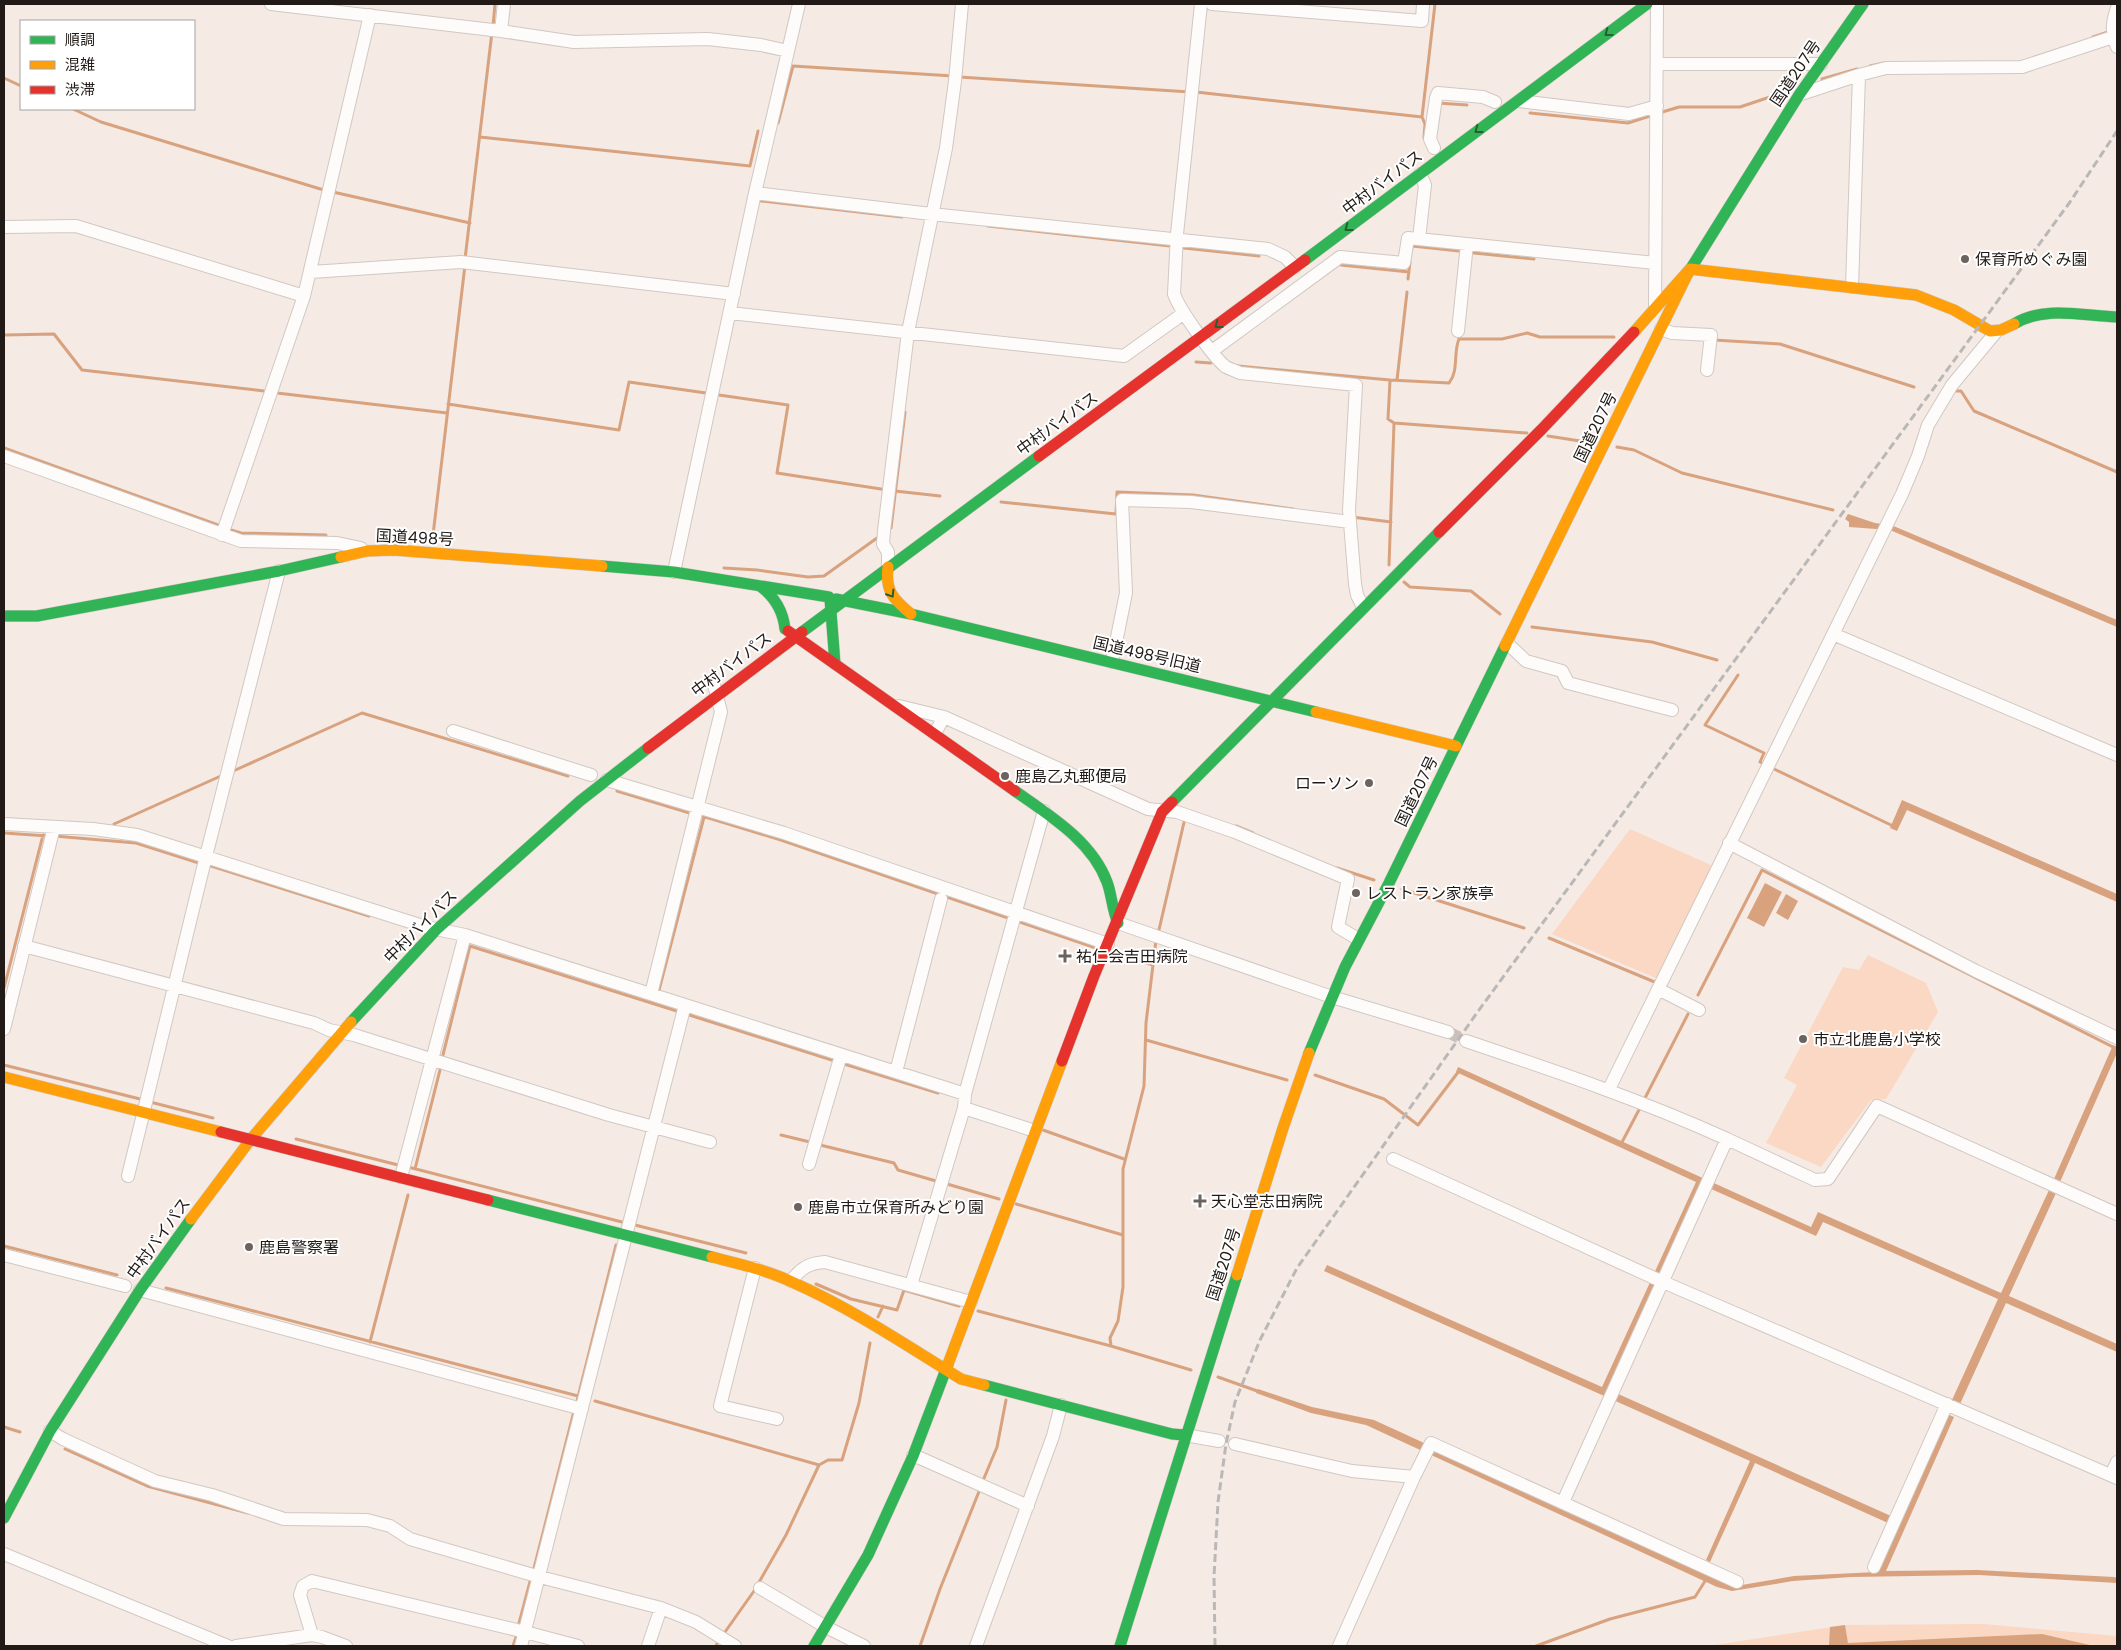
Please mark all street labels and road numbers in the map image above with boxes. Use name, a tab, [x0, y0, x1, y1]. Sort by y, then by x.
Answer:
street label: 国道207号	[1765, 35, 1826, 111]
street label: 中村バイパス	[1337, 144, 1427, 220]
street label: 中村バイパス	[1012, 386, 1103, 461]
street label: 国道207号	[1568, 388, 1622, 466]
street label: 国道498号	[375, 524, 455, 551]
street label: 中村バイパス	[686, 626, 776, 702]
street label: 国道498号旧道	[1091, 631, 1203, 678]
street label: 国道207号	[1389, 752, 1443, 830]
street label: 中村バイパス	[378, 884, 462, 968]
street label: 中村バイパス	[121, 1193, 196, 1284]
street label: 国道207号	[1201, 1224, 1246, 1304]

